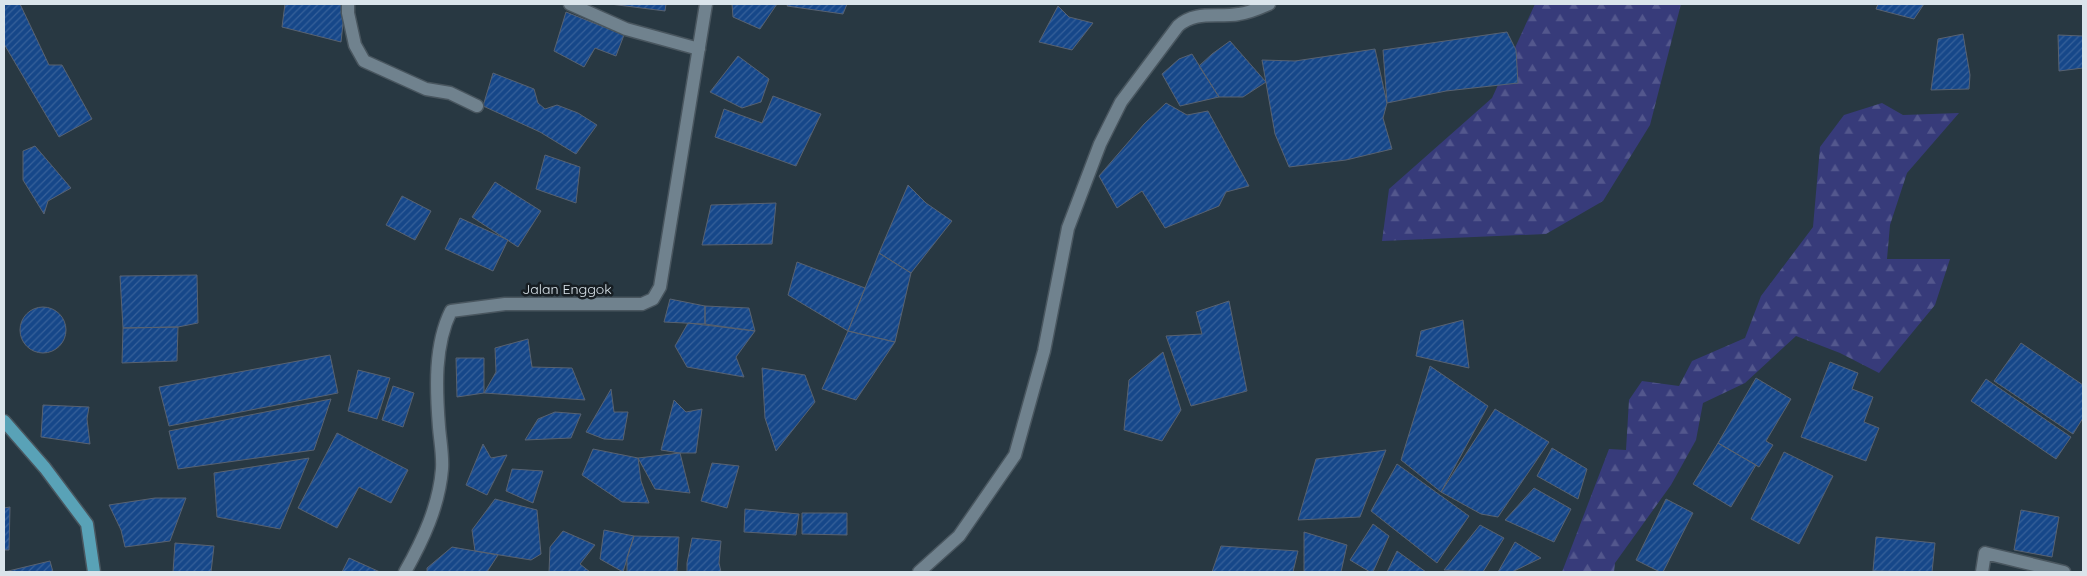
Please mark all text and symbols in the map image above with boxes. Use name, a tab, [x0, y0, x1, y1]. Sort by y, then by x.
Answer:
street label: Jalan Enggok	[522, 280, 612, 298]

